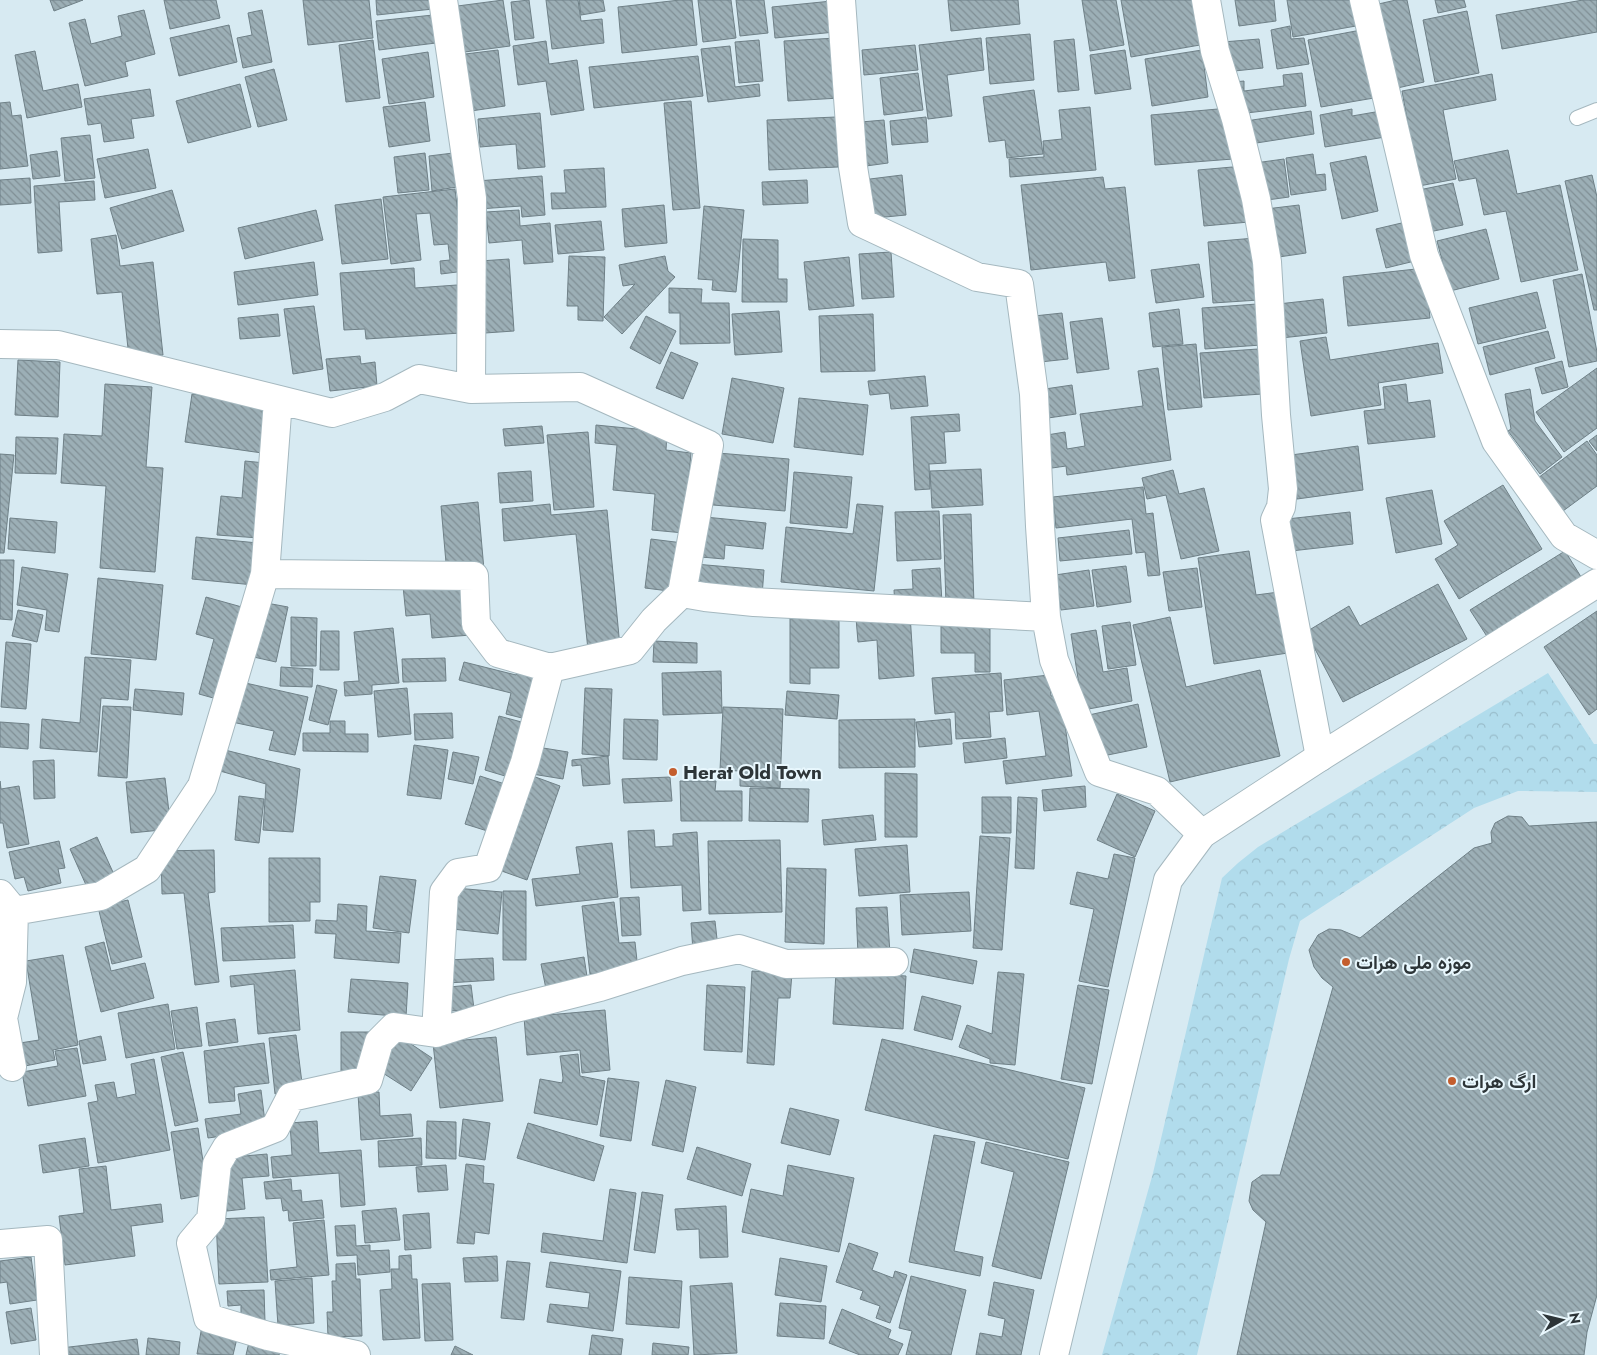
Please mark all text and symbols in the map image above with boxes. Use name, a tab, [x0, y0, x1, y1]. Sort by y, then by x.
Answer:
place label: Herat Old Town	[683, 759, 822, 786]
marker: Herat Old Town	[667, 766, 679, 778]
place label: موزه ملی هرات	[1356, 949, 1471, 976]
marker: موزه ملی هرات	[1340, 956, 1352, 968]
place label: ارگ هرات	[1462, 1068, 1536, 1095]
marker: ارگ هرات	[1446, 1075, 1458, 1087]
north arrow	[1537, 1295, 1587, 1345]
text: N	[1564, 1311, 1586, 1325]

